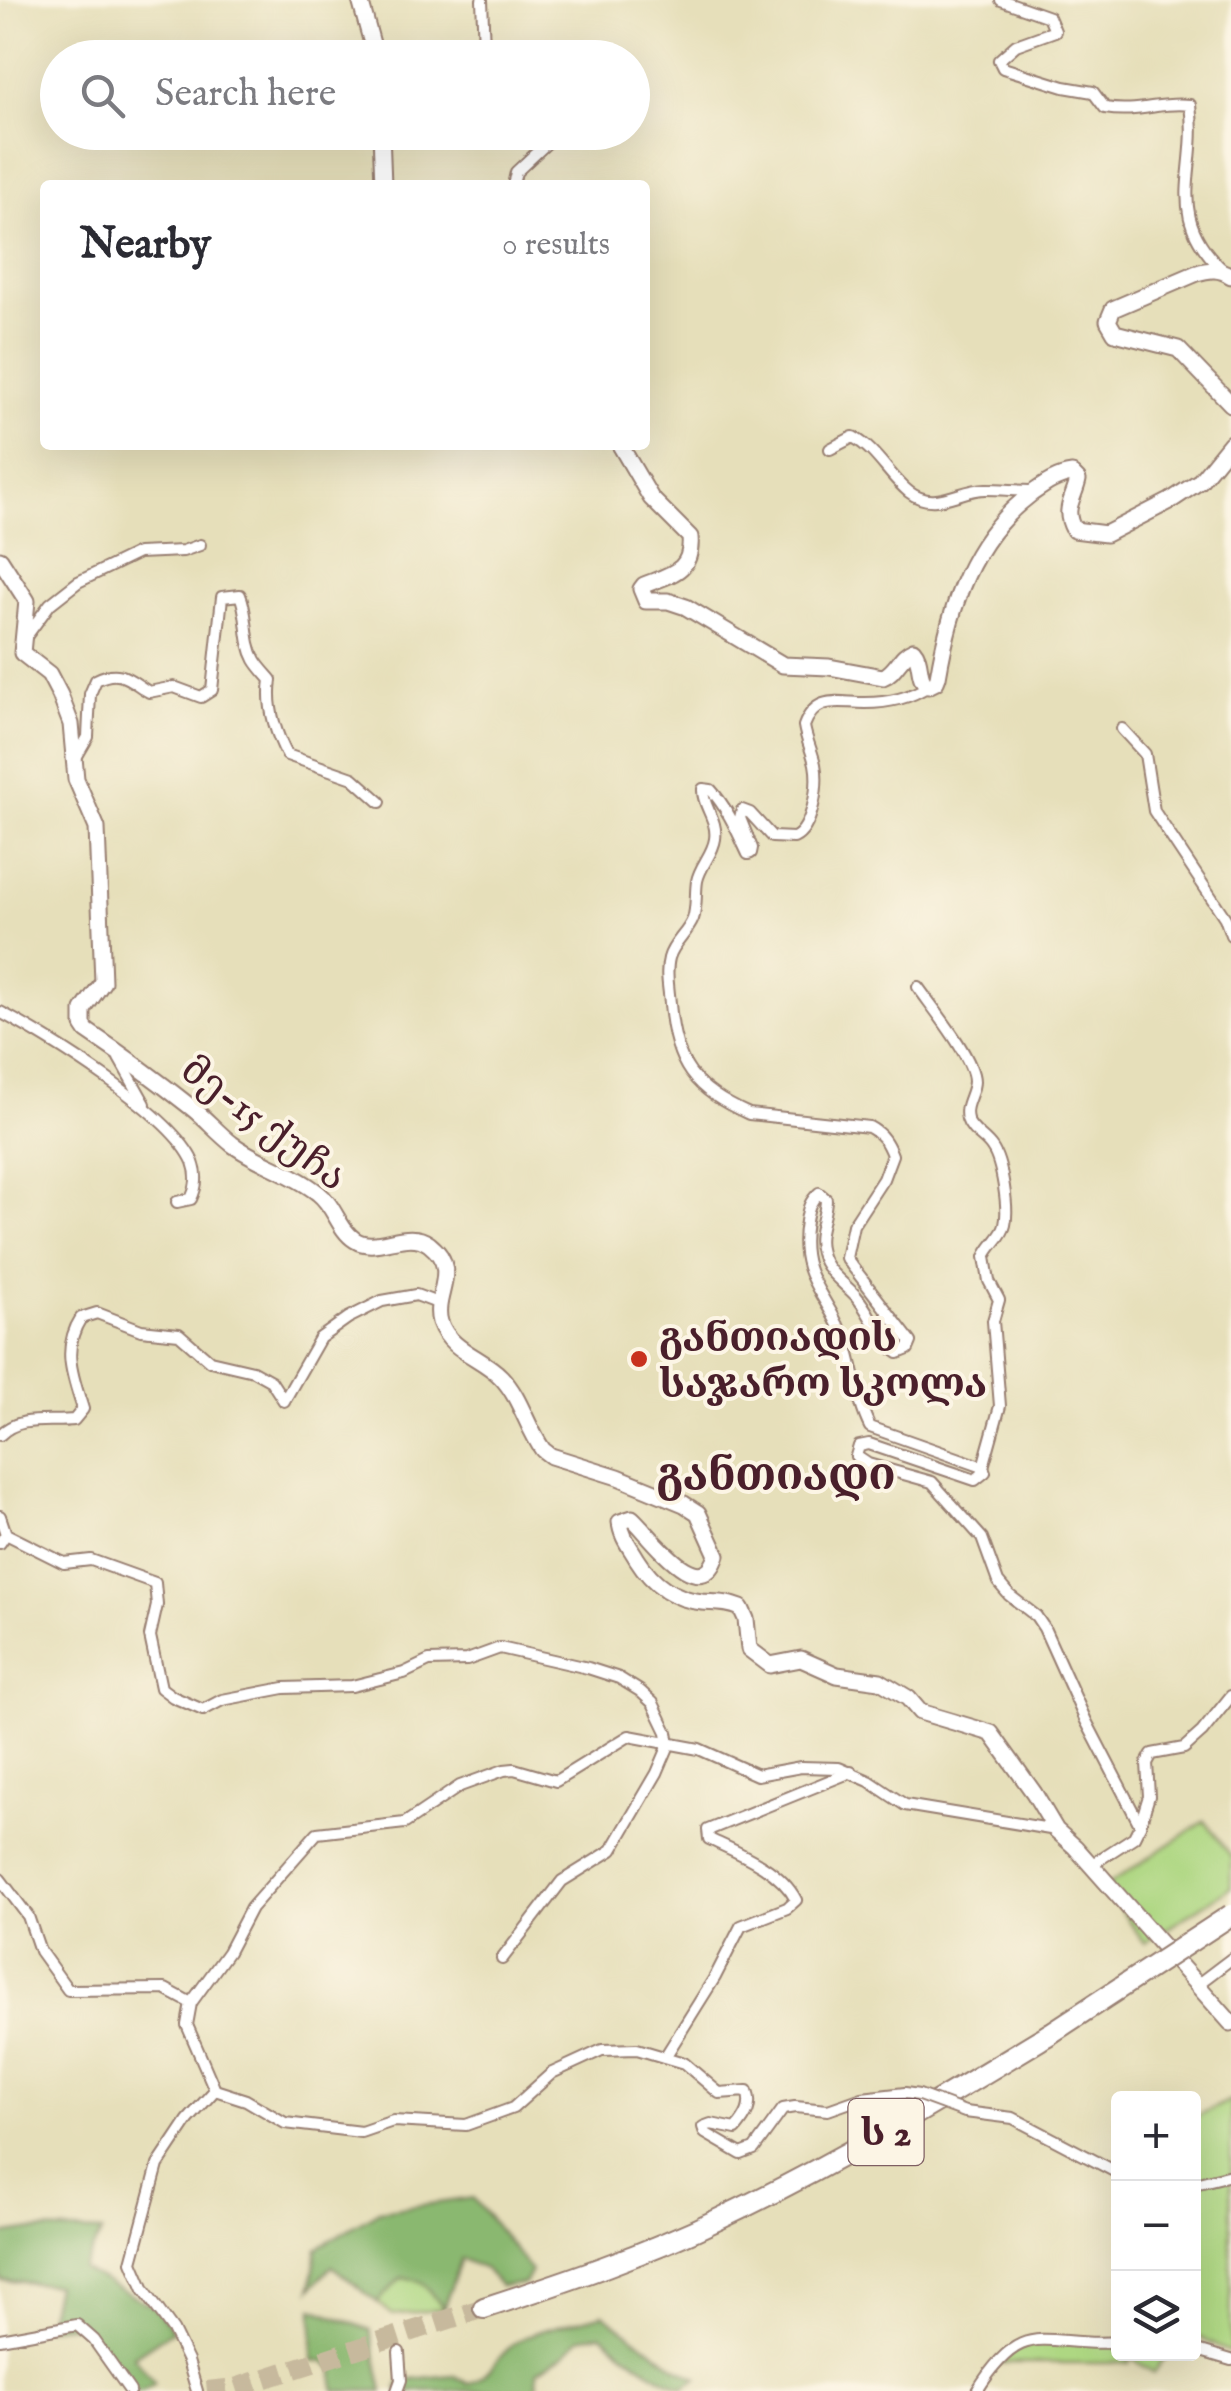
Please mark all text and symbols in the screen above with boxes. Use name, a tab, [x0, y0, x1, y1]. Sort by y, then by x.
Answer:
search box	[40, 40, 650, 150]
icon: search	[75, 68, 130, 123]
text: Search here	[155, 71, 336, 119]
text: Nearby	[80, 219, 211, 272]
text: 0 results	[502, 225, 610, 266]
street label: მე-15 ქუჩა	[170, 1046, 356, 1204]
place label: განთიადის საჯარო სკოლა	[659, 1314, 987, 1411]
marker: განთიადის საჯარო სკოლა	[628, 1348, 650, 1370]
district label: განთიადი	[656, 1448, 896, 1505]
map controls	[1111, 2091, 1201, 2361]
button: +	[1111, 2091, 1201, 2181]
road number: ს 2	[848, 2099, 924, 2165]
button: −	[1111, 2181, 1201, 2271]
button: layers	[1111, 2271, 1201, 2361]

